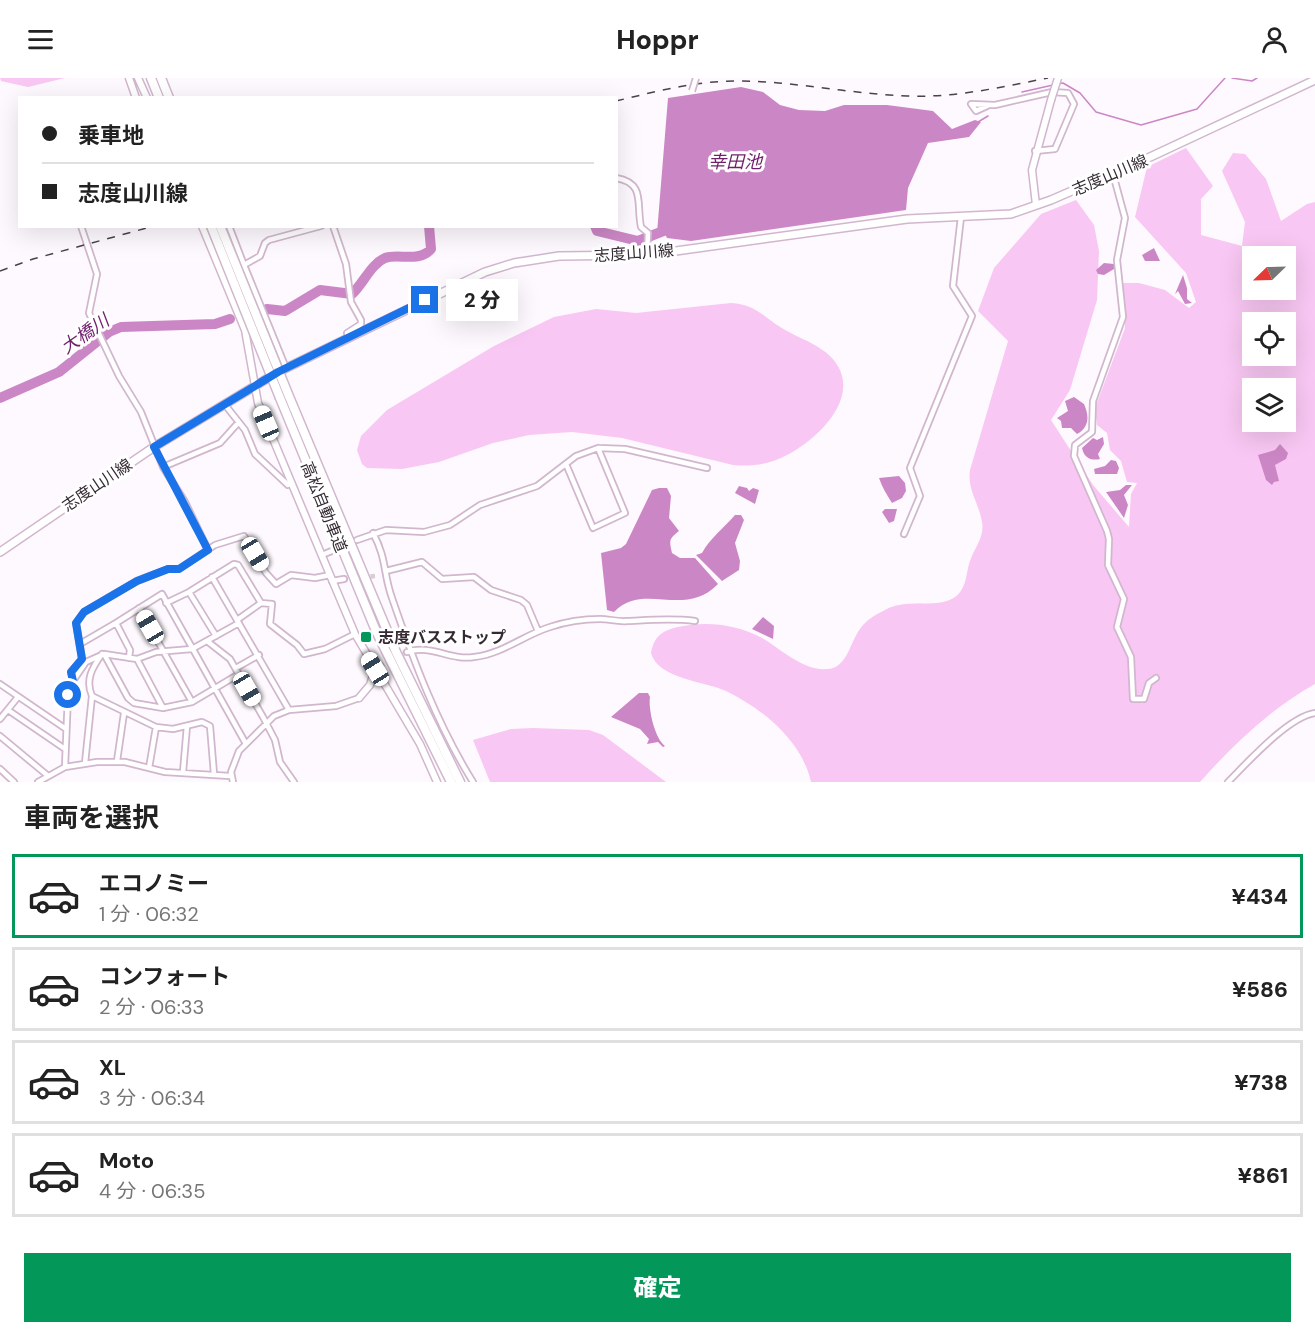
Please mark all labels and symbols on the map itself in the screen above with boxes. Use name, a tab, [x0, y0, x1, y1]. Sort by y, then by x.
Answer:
water label: 幸田池	[708, 150, 764, 174]
street label: 志度山川線	[1069, 150, 1151, 200]
street label: 志度山川線	[593, 240, 675, 266]
north arrow	[1242, 246, 1296, 300]
callout: 2 分	[446, 279, 518, 321]
route end	[411, 286, 438, 313]
water label: 大橋川	[56, 308, 116, 359]
car	[251, 403, 281, 443]
street label: 志度山川線	[58, 454, 136, 516]
street label: 高松自動車道	[296, 459, 352, 555]
car	[238, 534, 272, 574]
car	[133, 607, 167, 647]
place label: 志度バスストップ	[378, 627, 506, 648]
marker: 志度バスストップ	[359, 630, 373, 644]
car	[358, 649, 392, 689]
car	[230, 669, 264, 709]
route start	[54, 681, 81, 708]

